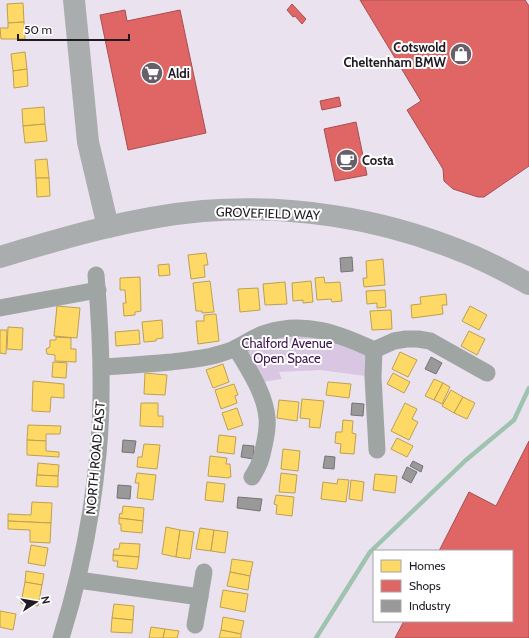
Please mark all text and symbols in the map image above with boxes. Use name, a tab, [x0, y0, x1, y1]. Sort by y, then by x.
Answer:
scale bar	[18, 16, 129, 42]
text: 50 m	[24, 22, 52, 37]
place label: Cotswold Cheltenham BMW	[343, 39, 446, 70]
shop icon: Cotswold Cheltenham BMW	[448, 41, 474, 67]
supermarket icon: Aldi	[139, 60, 165, 86]
place label: Aldi	[168, 65, 190, 81]
cafe icon: Costa	[334, 147, 360, 173]
place label: Costa	[362, 152, 394, 168]
street label: GROVEFIELD WAY	[216, 203, 321, 223]
park label: Chalford Avenue Open Space	[242, 335, 333, 366]
street label: NORTH ROAD EAST	[82, 401, 108, 515]
legend	[373, 550, 513, 622]
text: Homes	[409, 558, 446, 573]
text: Shops	[409, 578, 441, 593]
north arrow	[16, 582, 56, 622]
text: N	[38, 595, 53, 605]
text: Industry	[409, 598, 450, 613]

